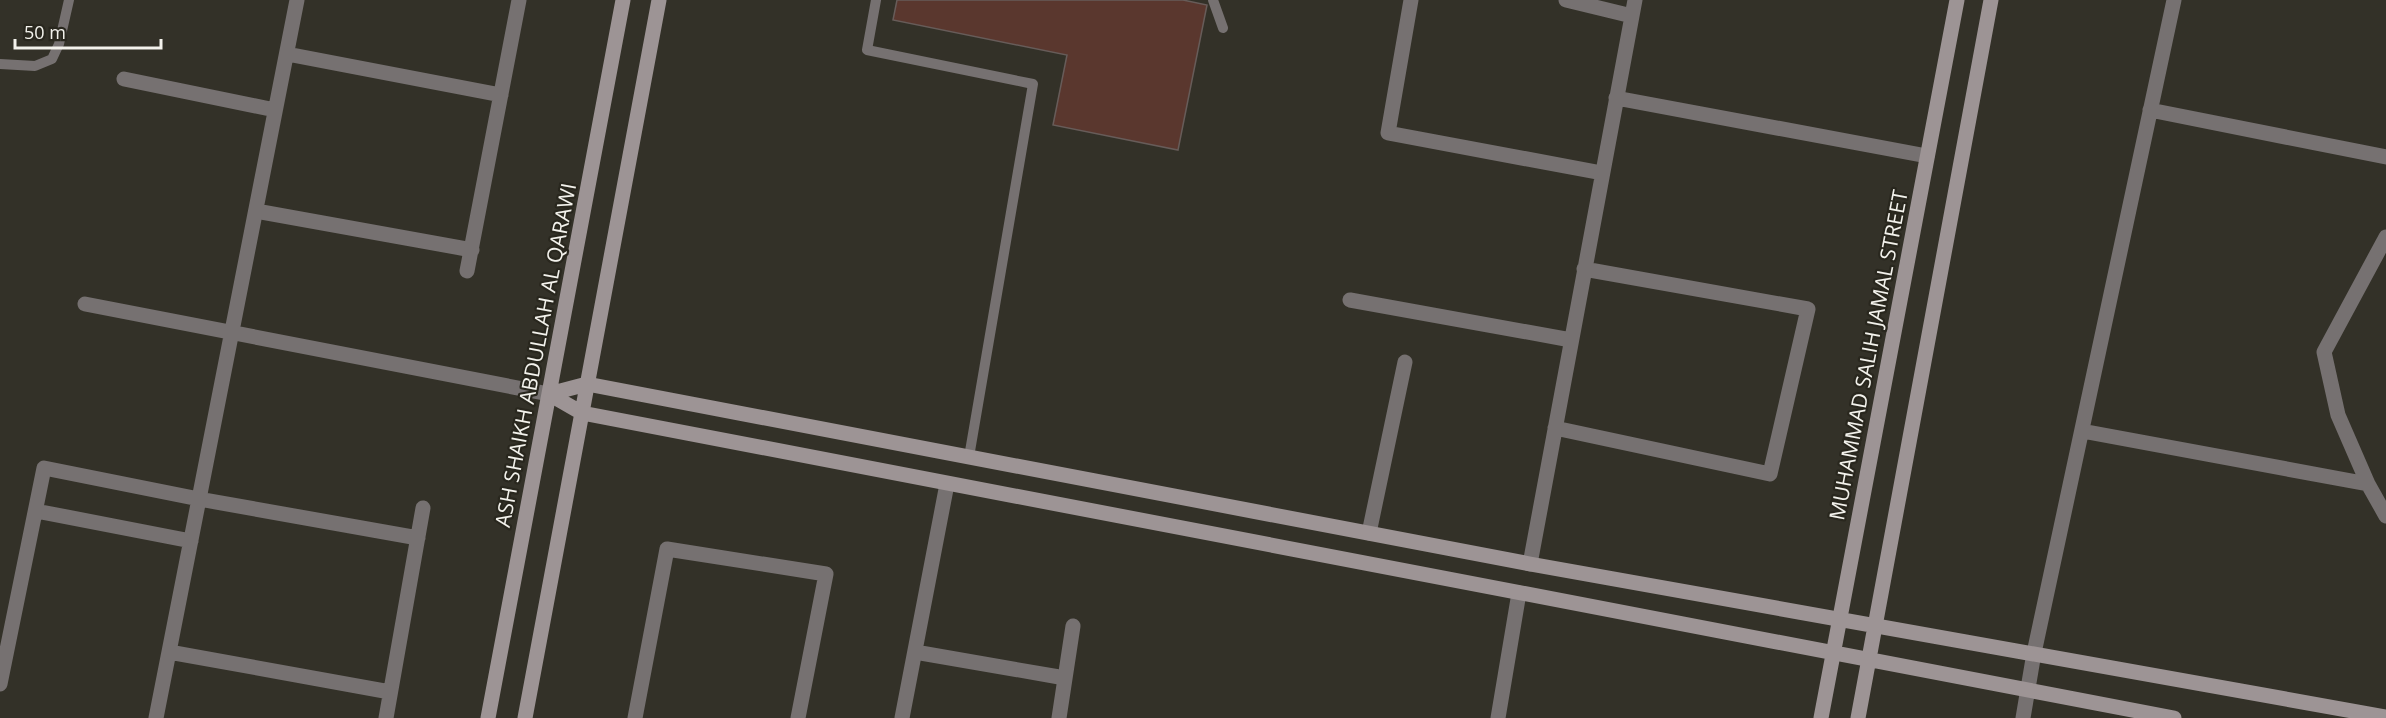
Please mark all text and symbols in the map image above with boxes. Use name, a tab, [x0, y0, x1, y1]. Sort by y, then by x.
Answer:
scale bar	[15, 12, 160, 50]
text: 50 m	[24, 20, 66, 44]
street label: ASH SHAIKH ABDULLAH AL QARAWI	[488, 181, 582, 529]
street label: MUHAMMAD SALIH JAMAL STREET	[1822, 187, 1914, 522]

